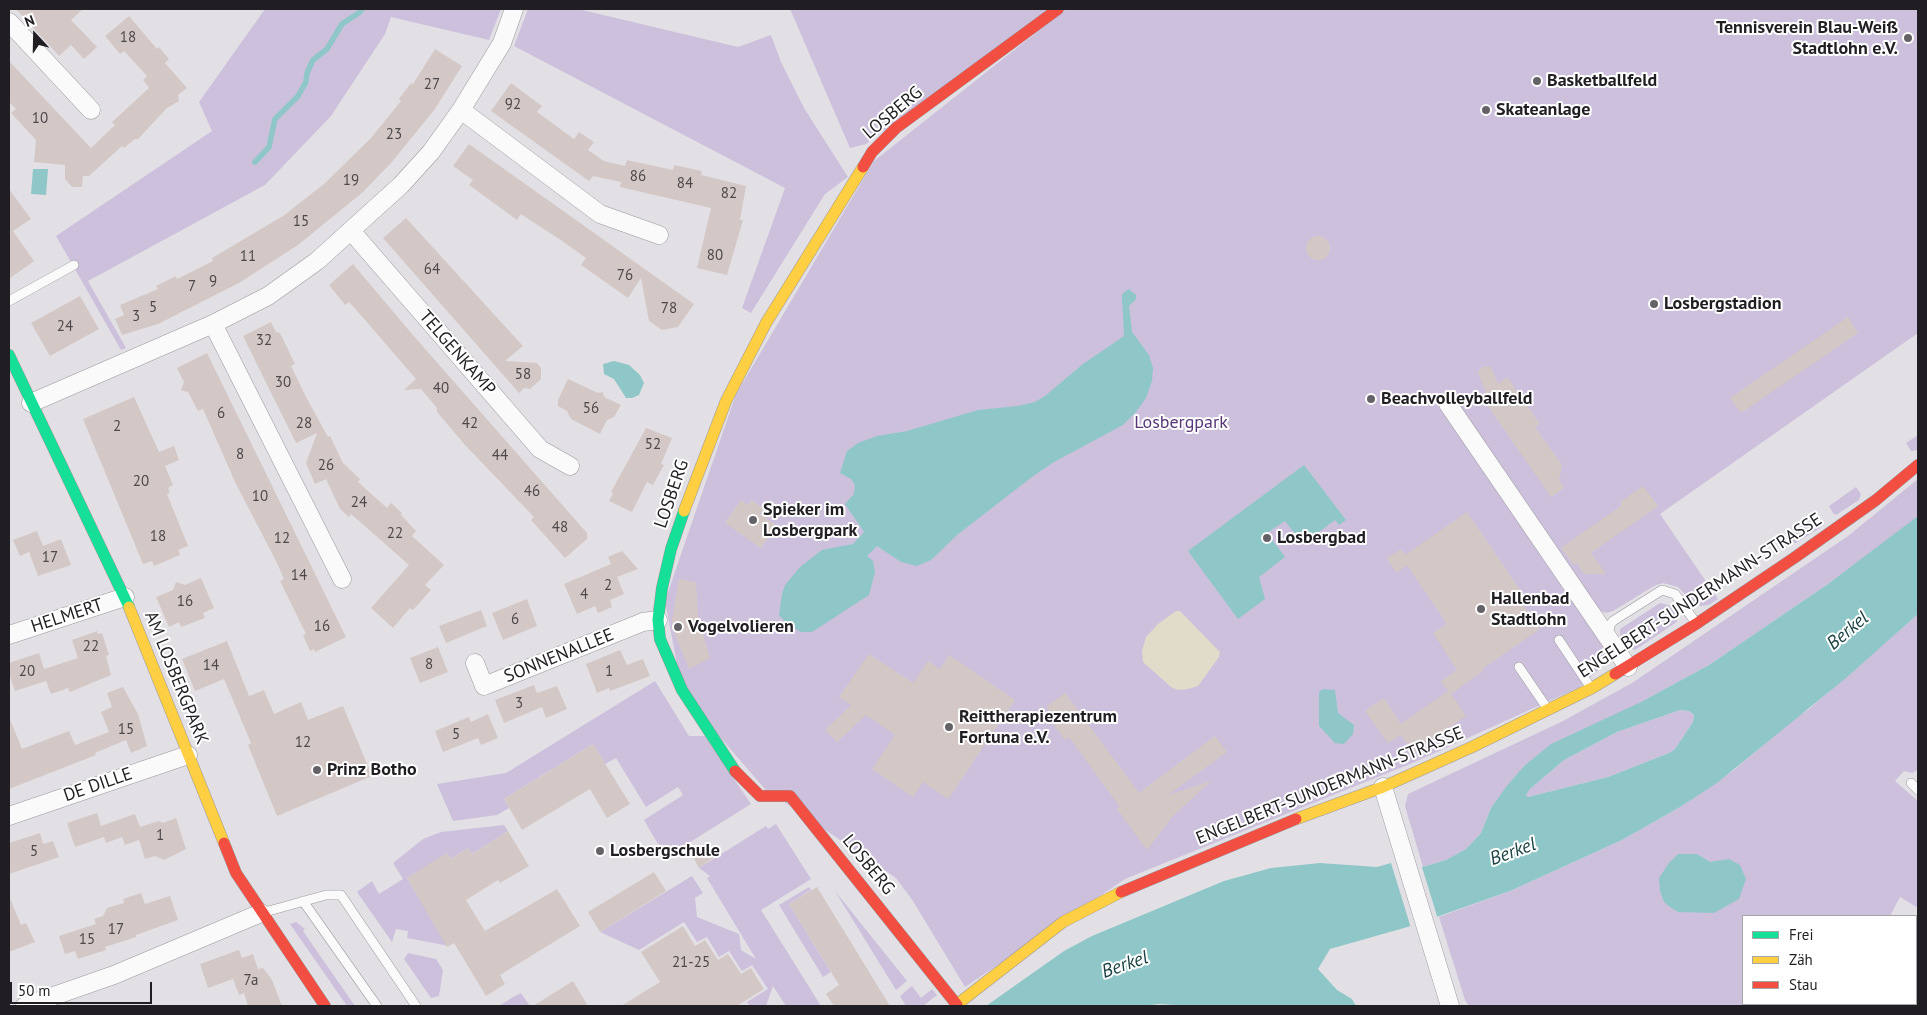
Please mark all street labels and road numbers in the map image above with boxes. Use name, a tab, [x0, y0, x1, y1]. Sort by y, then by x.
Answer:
street label: LOSBERG	[859, 82, 927, 144]
street label: TELGENKAMP	[414, 306, 500, 400]
street label: LOSBERG	[650, 457, 694, 531]
street label: ENGELBERT-SUNDERMANN-STRASSE	[1574, 509, 1826, 683]
street label: HELMERT	[28, 594, 106, 638]
street label: AM LOSBERGPARK	[139, 608, 213, 748]
street label: SONNENALLEE	[501, 624, 617, 688]
street label: ENGELBERT-SUNDERMANN-STRASSE	[1193, 722, 1467, 850]
street label: DE DILLE	[61, 763, 135, 807]
street label: LOSBERG	[837, 831, 899, 899]

